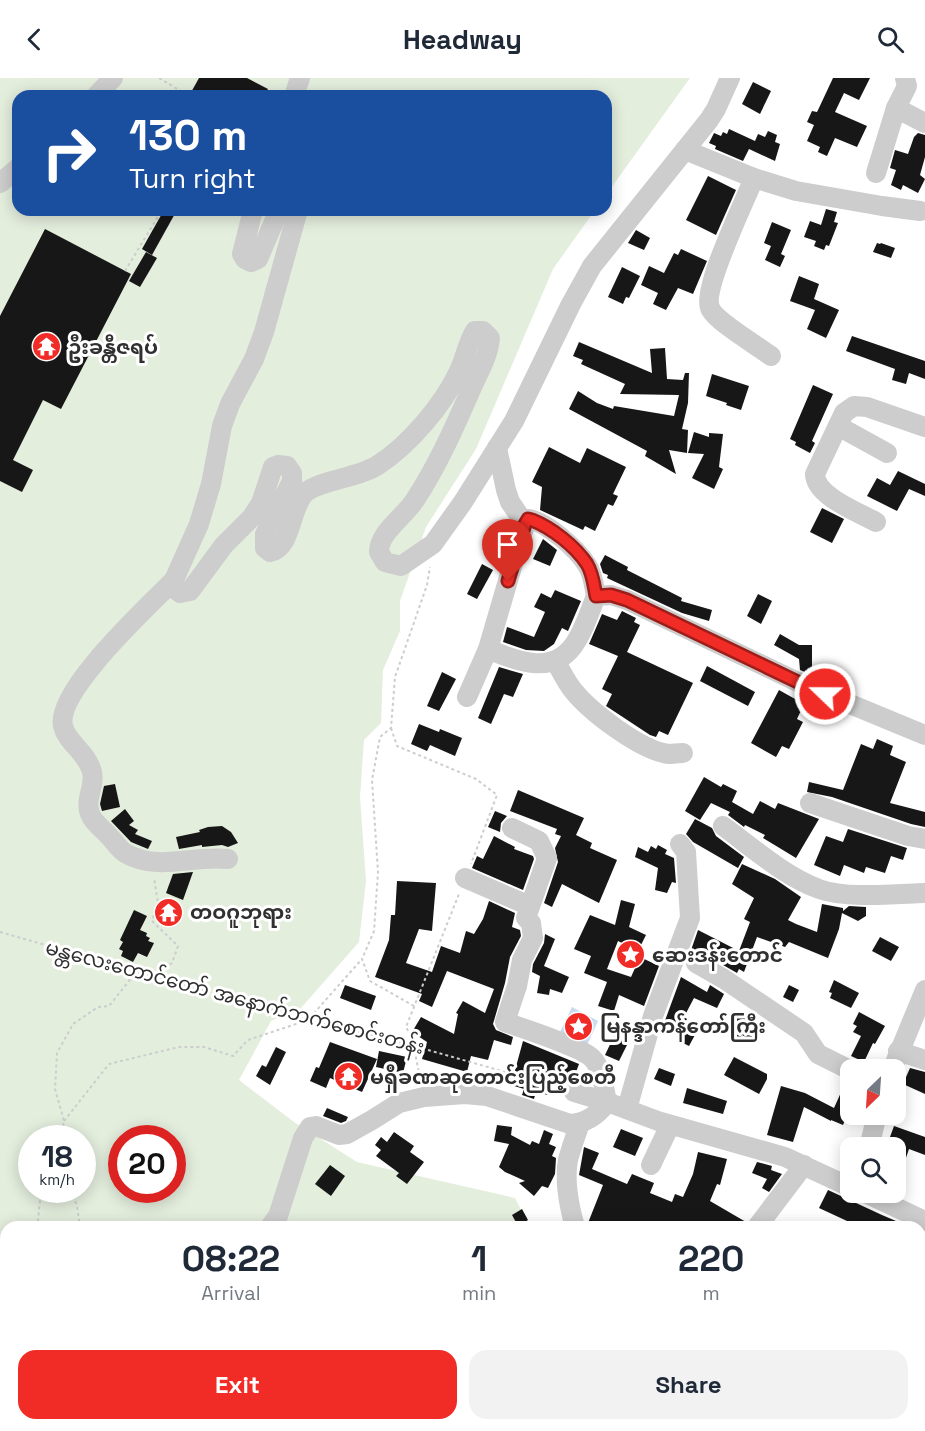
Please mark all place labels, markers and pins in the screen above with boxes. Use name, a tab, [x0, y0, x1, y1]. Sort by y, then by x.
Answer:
temple icon: ဦးခန္တီဇရပ်	[31, 331, 63, 363]
place label: ဦးခန္တီဇရပ်	[68, 334, 158, 363]
pin	[482, 519, 533, 581]
temple icon: တဝဂူဘုရား	[153, 896, 185, 928]
place label: တဝဂူဘုရား	[190, 899, 292, 928]
place icon: ဆေးဒန်းတောင်	[615, 939, 647, 971]
place label: ဆေးဒန်းတောင်	[652, 942, 783, 971]
place icon: မြနန္ဒာကန်တော်ကြီး	[563, 1010, 595, 1042]
place label: မြနန္ဒာကန်တော်ကြီး	[600, 1013, 766, 1042]
temple icon: မရှိခဏဆုတောင်းပြည့်စေတီ	[333, 1061, 365, 1093]
place label: မရှိခဏဆုတောင်းပြည့်စေတီ	[370, 1064, 616, 1093]

